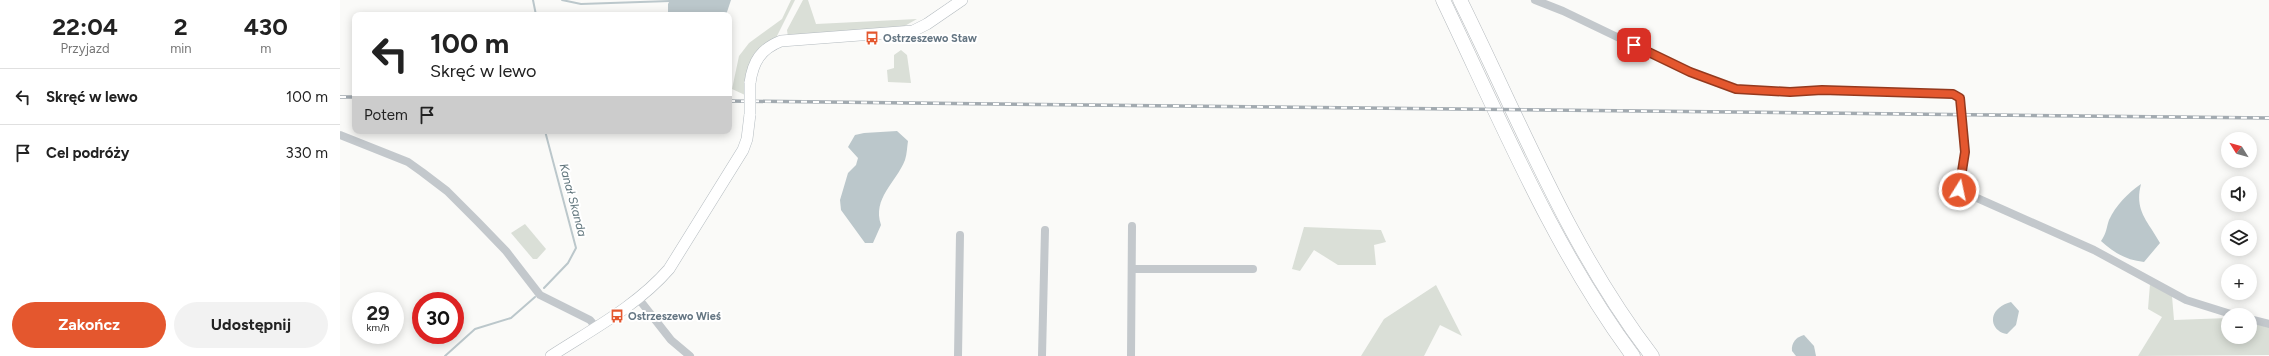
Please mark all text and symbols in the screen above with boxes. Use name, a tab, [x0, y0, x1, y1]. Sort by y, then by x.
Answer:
text: 22:04	[52, 12, 118, 41]
text: 2	[174, 12, 188, 41]
text: 430	[244, 12, 288, 41]
text: 100 m	[430, 26, 509, 60]
icon: left	[364, 28, 416, 80]
pin	[1617, 28, 1651, 62]
bus stop icon: Ostrzeszewo Staw	[864, 30, 880, 46]
place label: Ostrzeszewo Staw	[883, 32, 978, 45]
icon: arrive	[1623, 34, 1645, 56]
text: Przyjazd	[60, 41, 110, 56]
text: min	[170, 41, 191, 56]
text: m	[260, 41, 271, 56]
text: Skręć w lewo	[430, 60, 536, 82]
icon: left	[12, 86, 34, 108]
text: Skręć w lewo	[46, 88, 138, 106]
text: 100 m	[286, 88, 328, 106]
icon: arrive	[416, 104, 438, 126]
text: Potem	[364, 106, 408, 124]
north arrow	[2221, 132, 2257, 168]
map controls	[2221, 132, 2257, 344]
icon: arrive	[12, 142, 34, 164]
text: Cel podróży	[46, 144, 129, 162]
text: 330 m	[286, 144, 328, 162]
water label: Kanał Skanda	[557, 162, 589, 238]
position arrow	[1938, 169, 1980, 211]
button: sound	[2221, 176, 2257, 212]
button: layers	[2221, 220, 2257, 256]
button: +	[2221, 264, 2257, 300]
speed limit sign: 30	[412, 292, 464, 344]
text: 29	[366, 301, 390, 325]
button: Zakończ	[12, 302, 166, 348]
button: Udostępnij	[174, 302, 328, 348]
bus stop icon: Ostrzeszewo Wieś	[609, 308, 625, 324]
button: −	[2221, 308, 2257, 344]
place label: Ostrzeszewo Wieś	[628, 310, 721, 323]
text: km/h	[367, 321, 389, 334]

